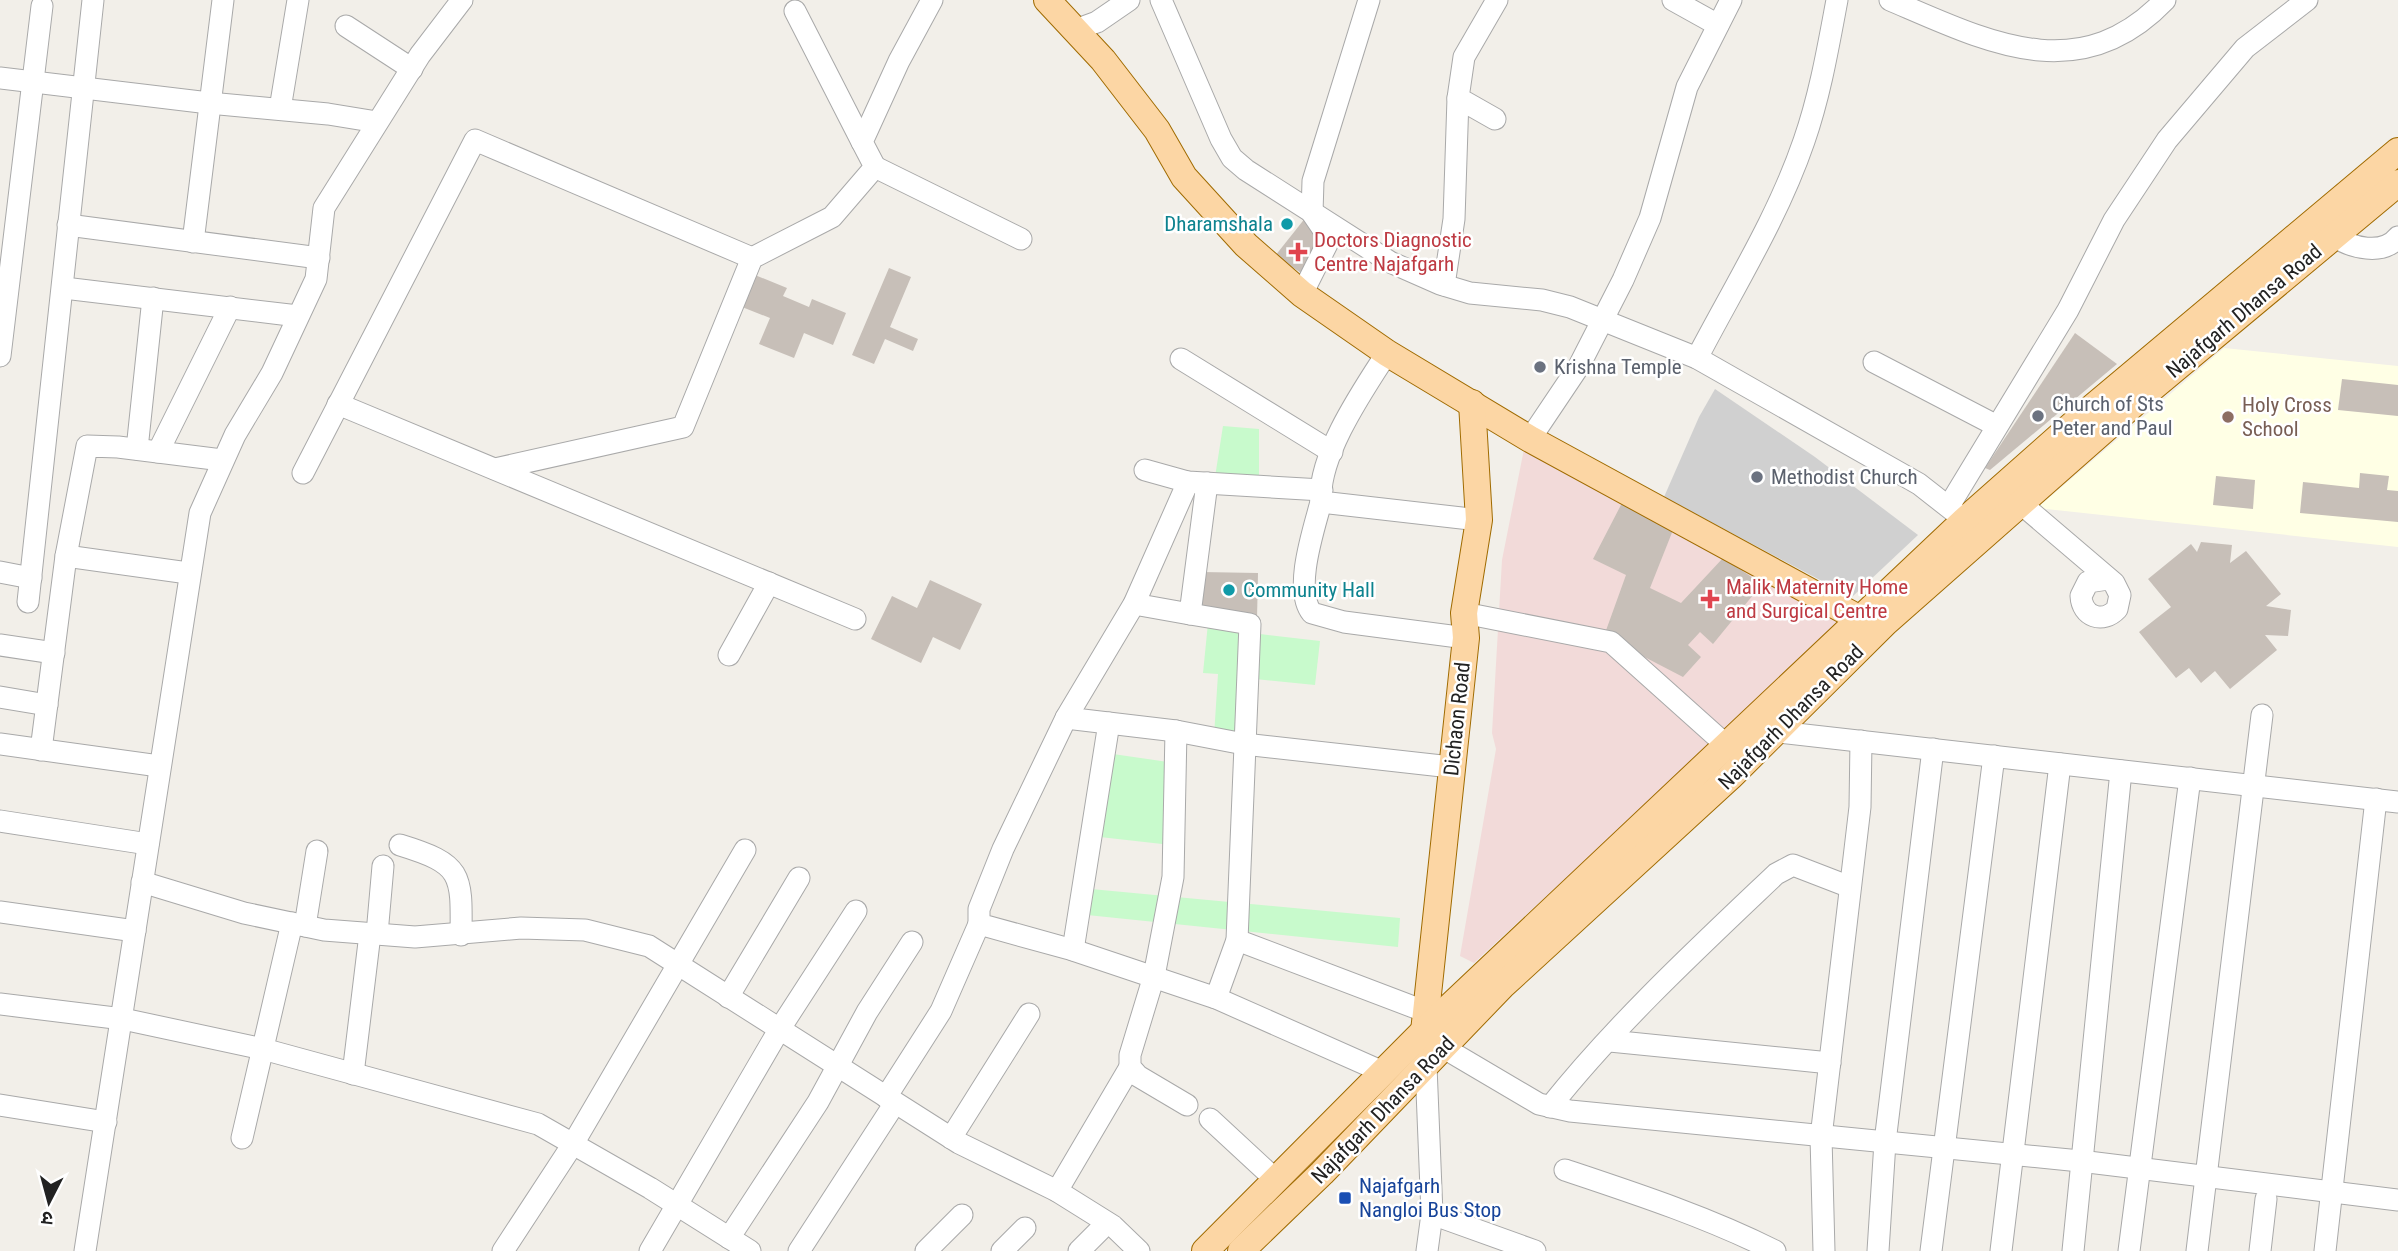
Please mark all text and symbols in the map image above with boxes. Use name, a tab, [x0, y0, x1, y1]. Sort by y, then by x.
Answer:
place label: Dharamshala	[1164, 212, 1273, 236]
marker: Dharamshala	[1279, 216, 1295, 232]
place label: Doctors Diagnostic Centre Najafgarh	[1314, 228, 1472, 276]
street label: Najafgarh Dhansa Road	[2162, 239, 2326, 383]
marker: Doctors Diagnostic Centre Najafgarh	[1288, 242, 1308, 262]
place label: Krishna Temple	[1554, 355, 1682, 379]
marker: Krishna Temple	[1532, 359, 1548, 375]
place label: Church of Sts Peter and Paul	[2052, 392, 2173, 440]
place label: Holy Cross School	[2242, 393, 2332, 441]
marker: Church of Sts Peter and Paul	[2030, 408, 2046, 424]
marker: Holy Cross School	[2220, 409, 2236, 425]
place label: Methodist Church	[1771, 465, 1918, 489]
marker: Methodist Church	[1749, 469, 1765, 485]
place label: Malik Maternity Home and Surgical Centre	[1726, 575, 1908, 623]
place label: Community Hall	[1243, 578, 1375, 602]
marker: Community Hall	[1221, 582, 1237, 598]
marker: Malik Maternity Home and Surgical Centre	[1700, 589, 1720, 609]
street label: Najafgarh Dhansa Road	[1714, 640, 1868, 794]
street label: Dichaon Road	[1439, 661, 1475, 777]
street label: Najafgarh Dhansa Road	[1307, 1032, 1459, 1188]
north arrow	[14, 1167, 84, 1237]
place label: Najafgarh Nangloi Bus Stop	[1359, 1174, 1501, 1222]
marker: Najafgarh Nangloi Bus Stop	[1337, 1190, 1353, 1206]
text: उ	[40, 1206, 54, 1230]

